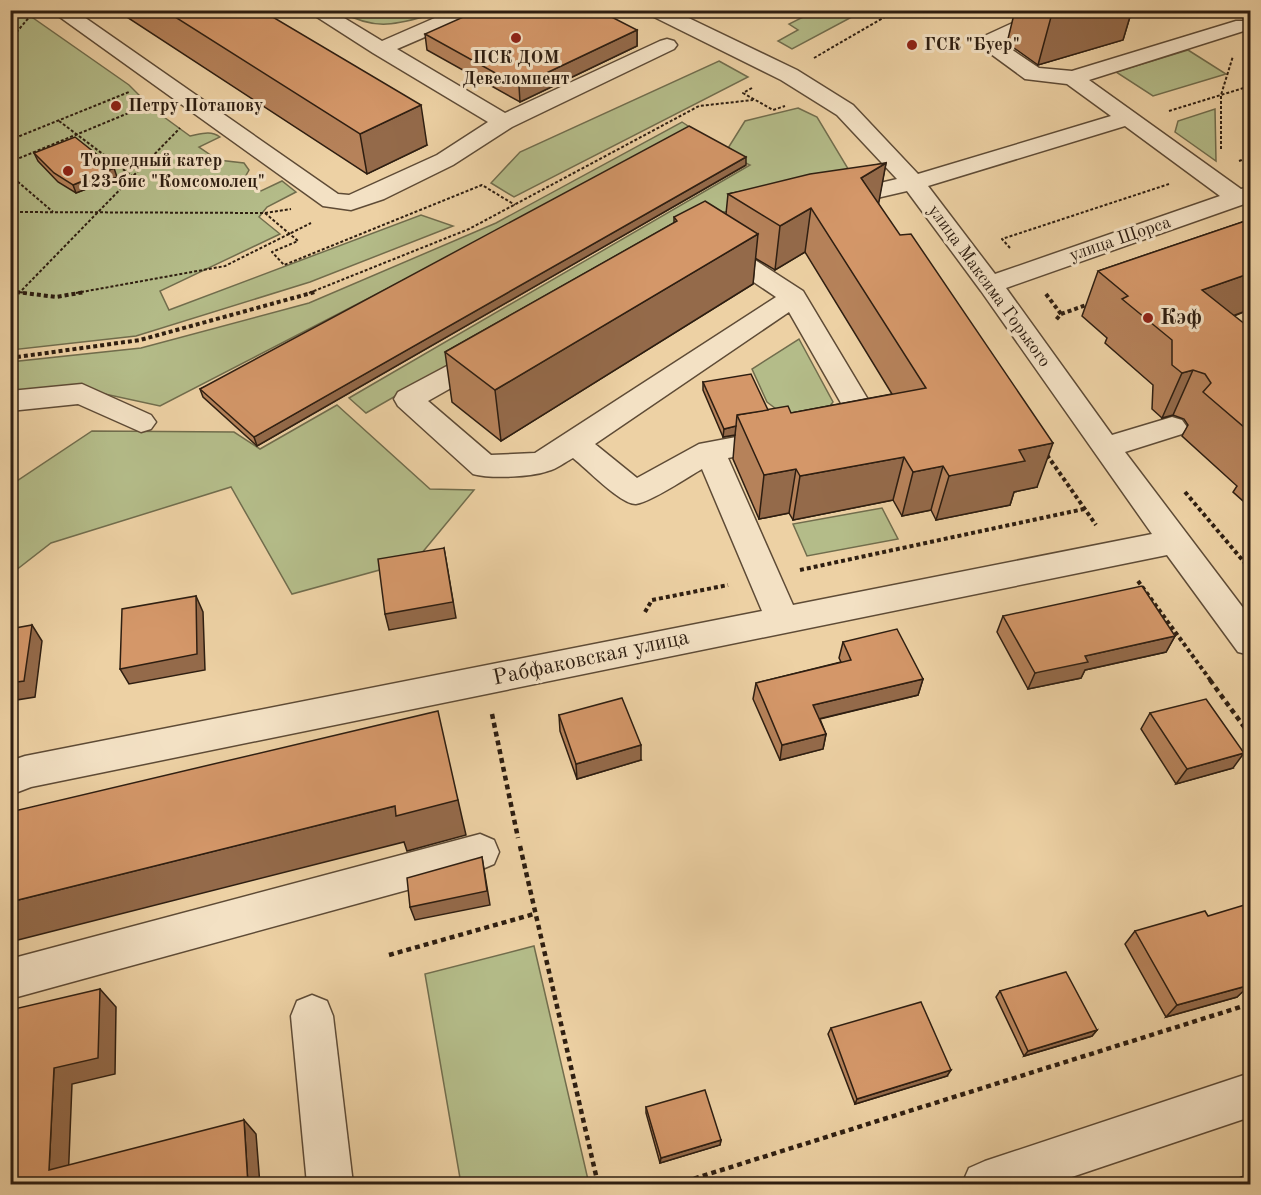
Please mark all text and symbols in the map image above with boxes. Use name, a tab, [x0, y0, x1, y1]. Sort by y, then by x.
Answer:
marker: ПСК ДОМ Девеломпент	[509, 31, 523, 45]
place label: ГСК "Буер"	[924, 36, 1020, 54]
marker: ГСК "Буер"	[905, 38, 919, 52]
place label: ПСК ДОМ Девеломпент	[463, 49, 570, 88]
place label: Петру Потапову	[128, 97, 263, 115]
marker: Петру Потапову	[109, 99, 123, 113]
place label: Торпедный катер 123-бис "Комсомолец"	[80, 152, 265, 191]
marker: Торпедный катер 123-бис "Комсомолец"	[61, 164, 75, 178]
street label: улица Максима Горького	[924, 201, 1054, 371]
street label: улица Щорса	[1067, 213, 1173, 265]
place label: Кэф	[1160, 307, 1202, 330]
marker: Кэф	[1141, 311, 1155, 325]
street label: Рабфаковская улица	[491, 626, 691, 690]

